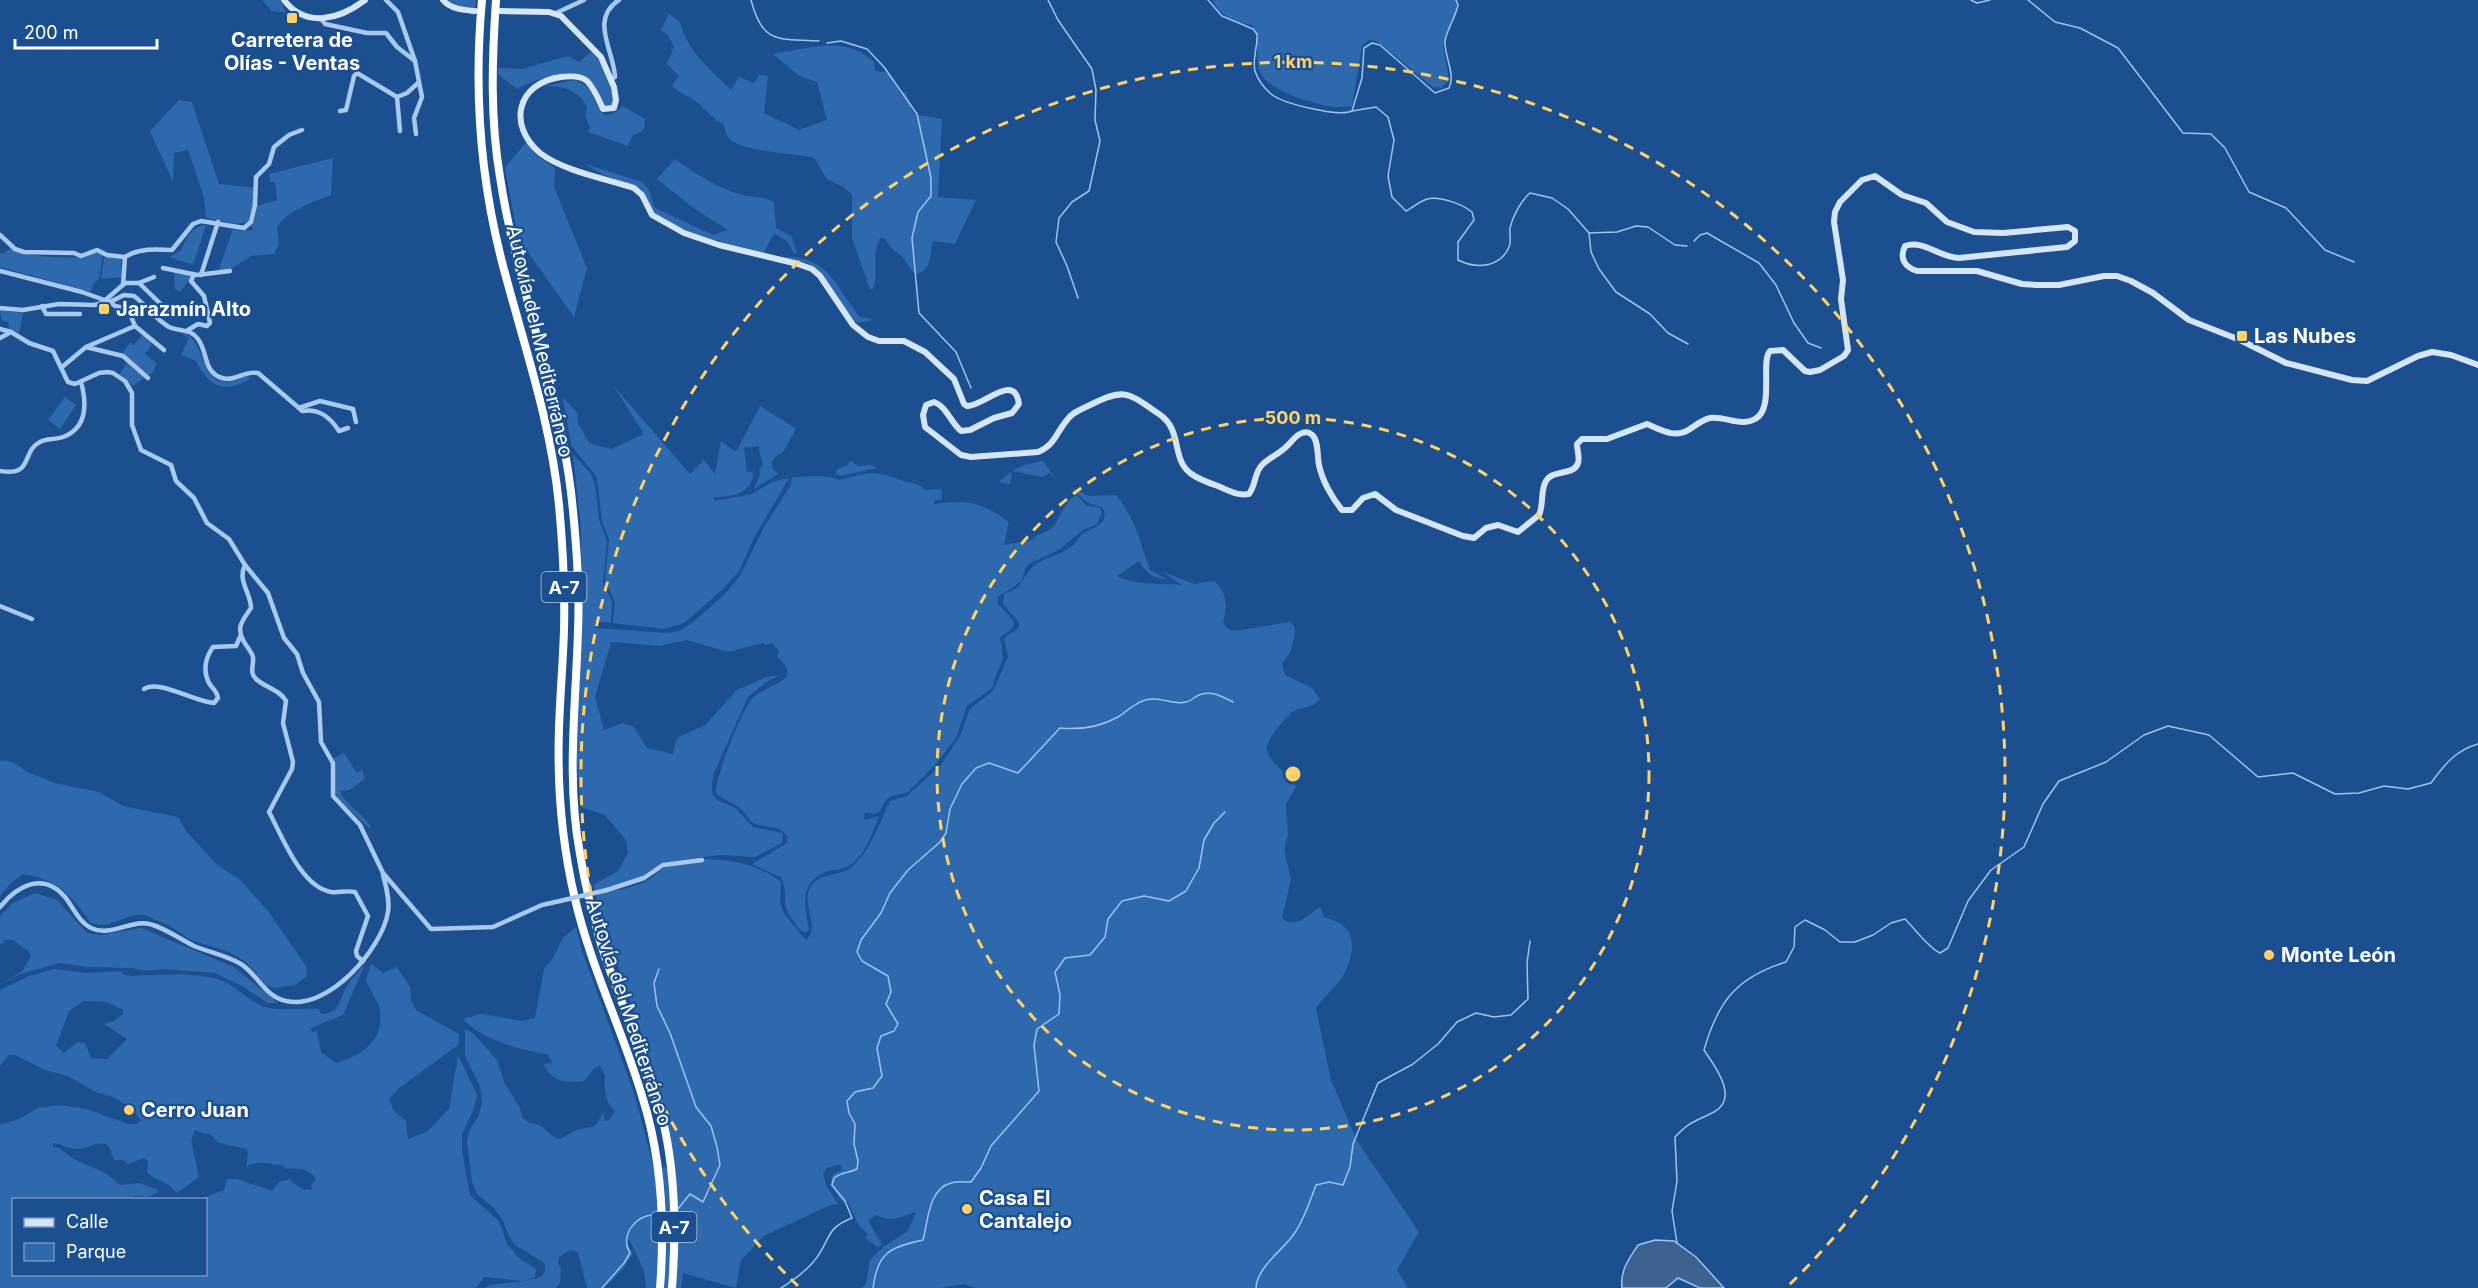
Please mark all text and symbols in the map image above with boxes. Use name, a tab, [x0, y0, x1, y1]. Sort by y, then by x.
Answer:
marker: Carretera de Olías - Ventas	[285, 11, 299, 25]
scale bar	[15, 12, 158, 50]
text: 200 m	[24, 22, 79, 43]
place label: Carretera de Olías - Ventas	[224, 28, 360, 75]
text: 1 km	[1274, 51, 1312, 72]
street label: Autovía del Mediterráneo	[502, 222, 578, 460]
place label: Jarazmín Alto	[116, 297, 251, 321]
marker: Jarazmín Alto	[97, 302, 111, 316]
place label: Las Nubes	[2254, 324, 2356, 348]
marker: Las Nubes	[2235, 329, 2249, 343]
text: 500 m	[1265, 407, 1321, 428]
road number: A-7	[542, 572, 586, 602]
centre of rings	[1283, 764, 1303, 784]
street label: Autovía del Mediterráneo	[581, 895, 677, 1129]
place label: Monte León	[2281, 943, 2396, 967]
marker: Monte León	[2262, 948, 2276, 962]
place label: Cerro Juan	[141, 1098, 249, 1122]
marker: Cerro Juan	[122, 1103, 136, 1117]
place label: Casa El Cantalejo	[979, 1186, 1072, 1233]
legend	[12, 1198, 207, 1276]
marker: Casa El Cantalejo	[960, 1202, 974, 1216]
text: Calle	[66, 1211, 108, 1232]
road number: A-7	[652, 1212, 696, 1242]
text: Parque	[66, 1241, 126, 1262]

